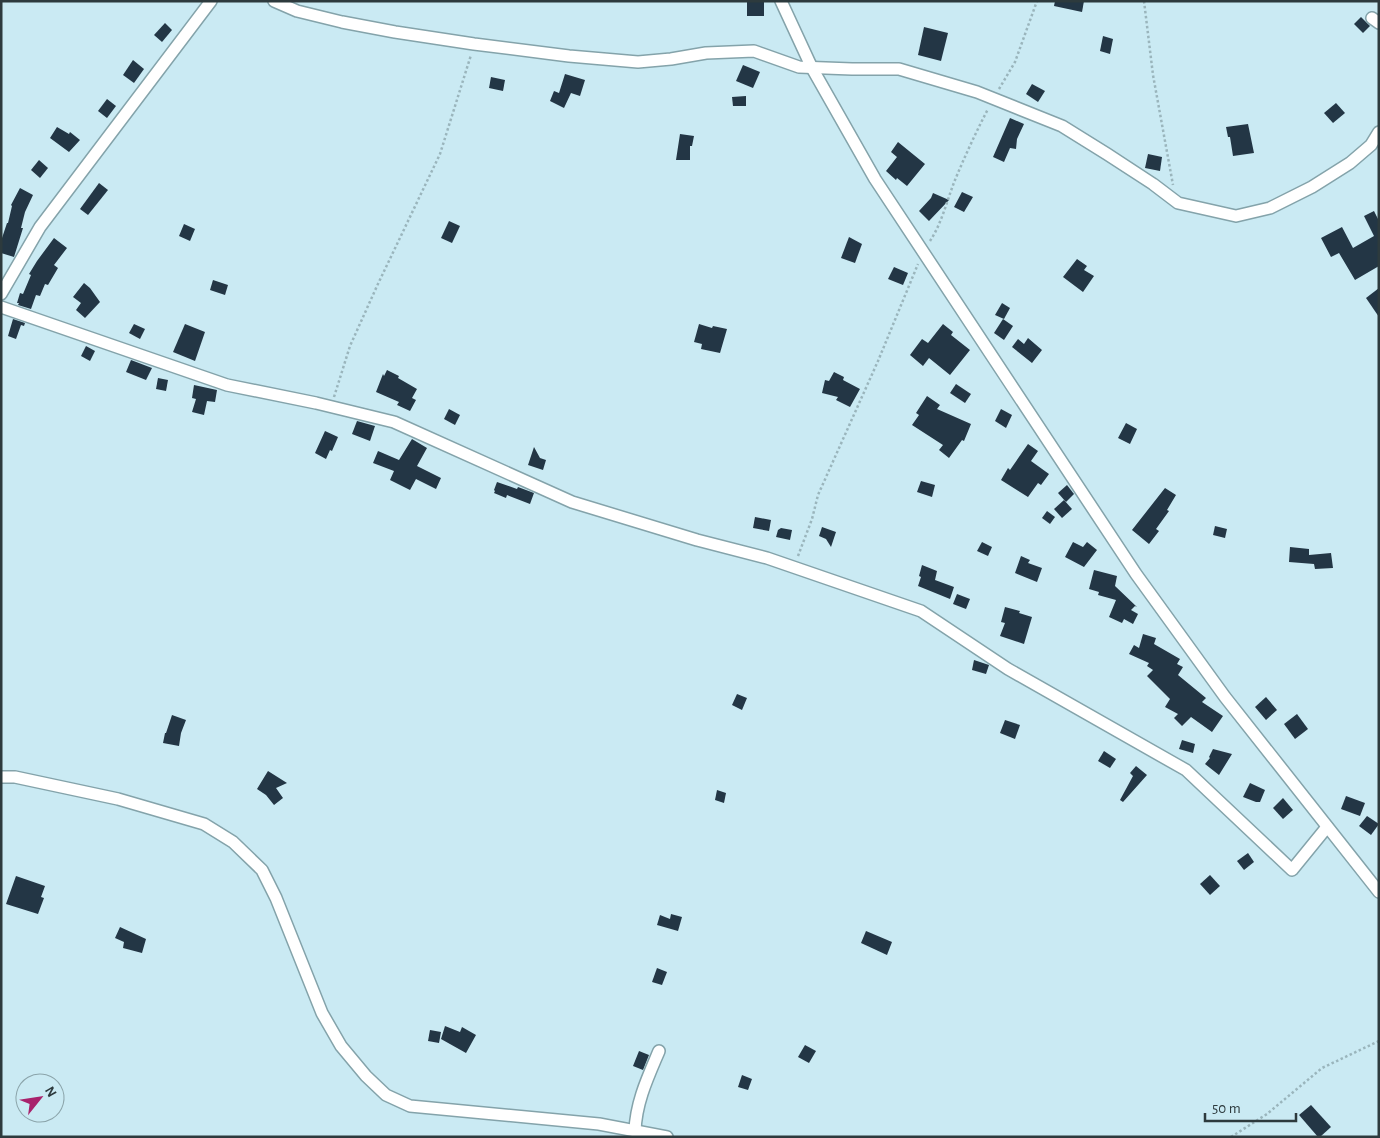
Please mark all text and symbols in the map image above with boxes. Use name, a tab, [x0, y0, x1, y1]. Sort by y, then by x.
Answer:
north arrow	[15, 1073, 65, 1123]
text: N	[42, 1084, 59, 1100]
scale bar	[1205, 1090, 1296, 1122]
text: 50 m	[1212, 1101, 1241, 1116]

